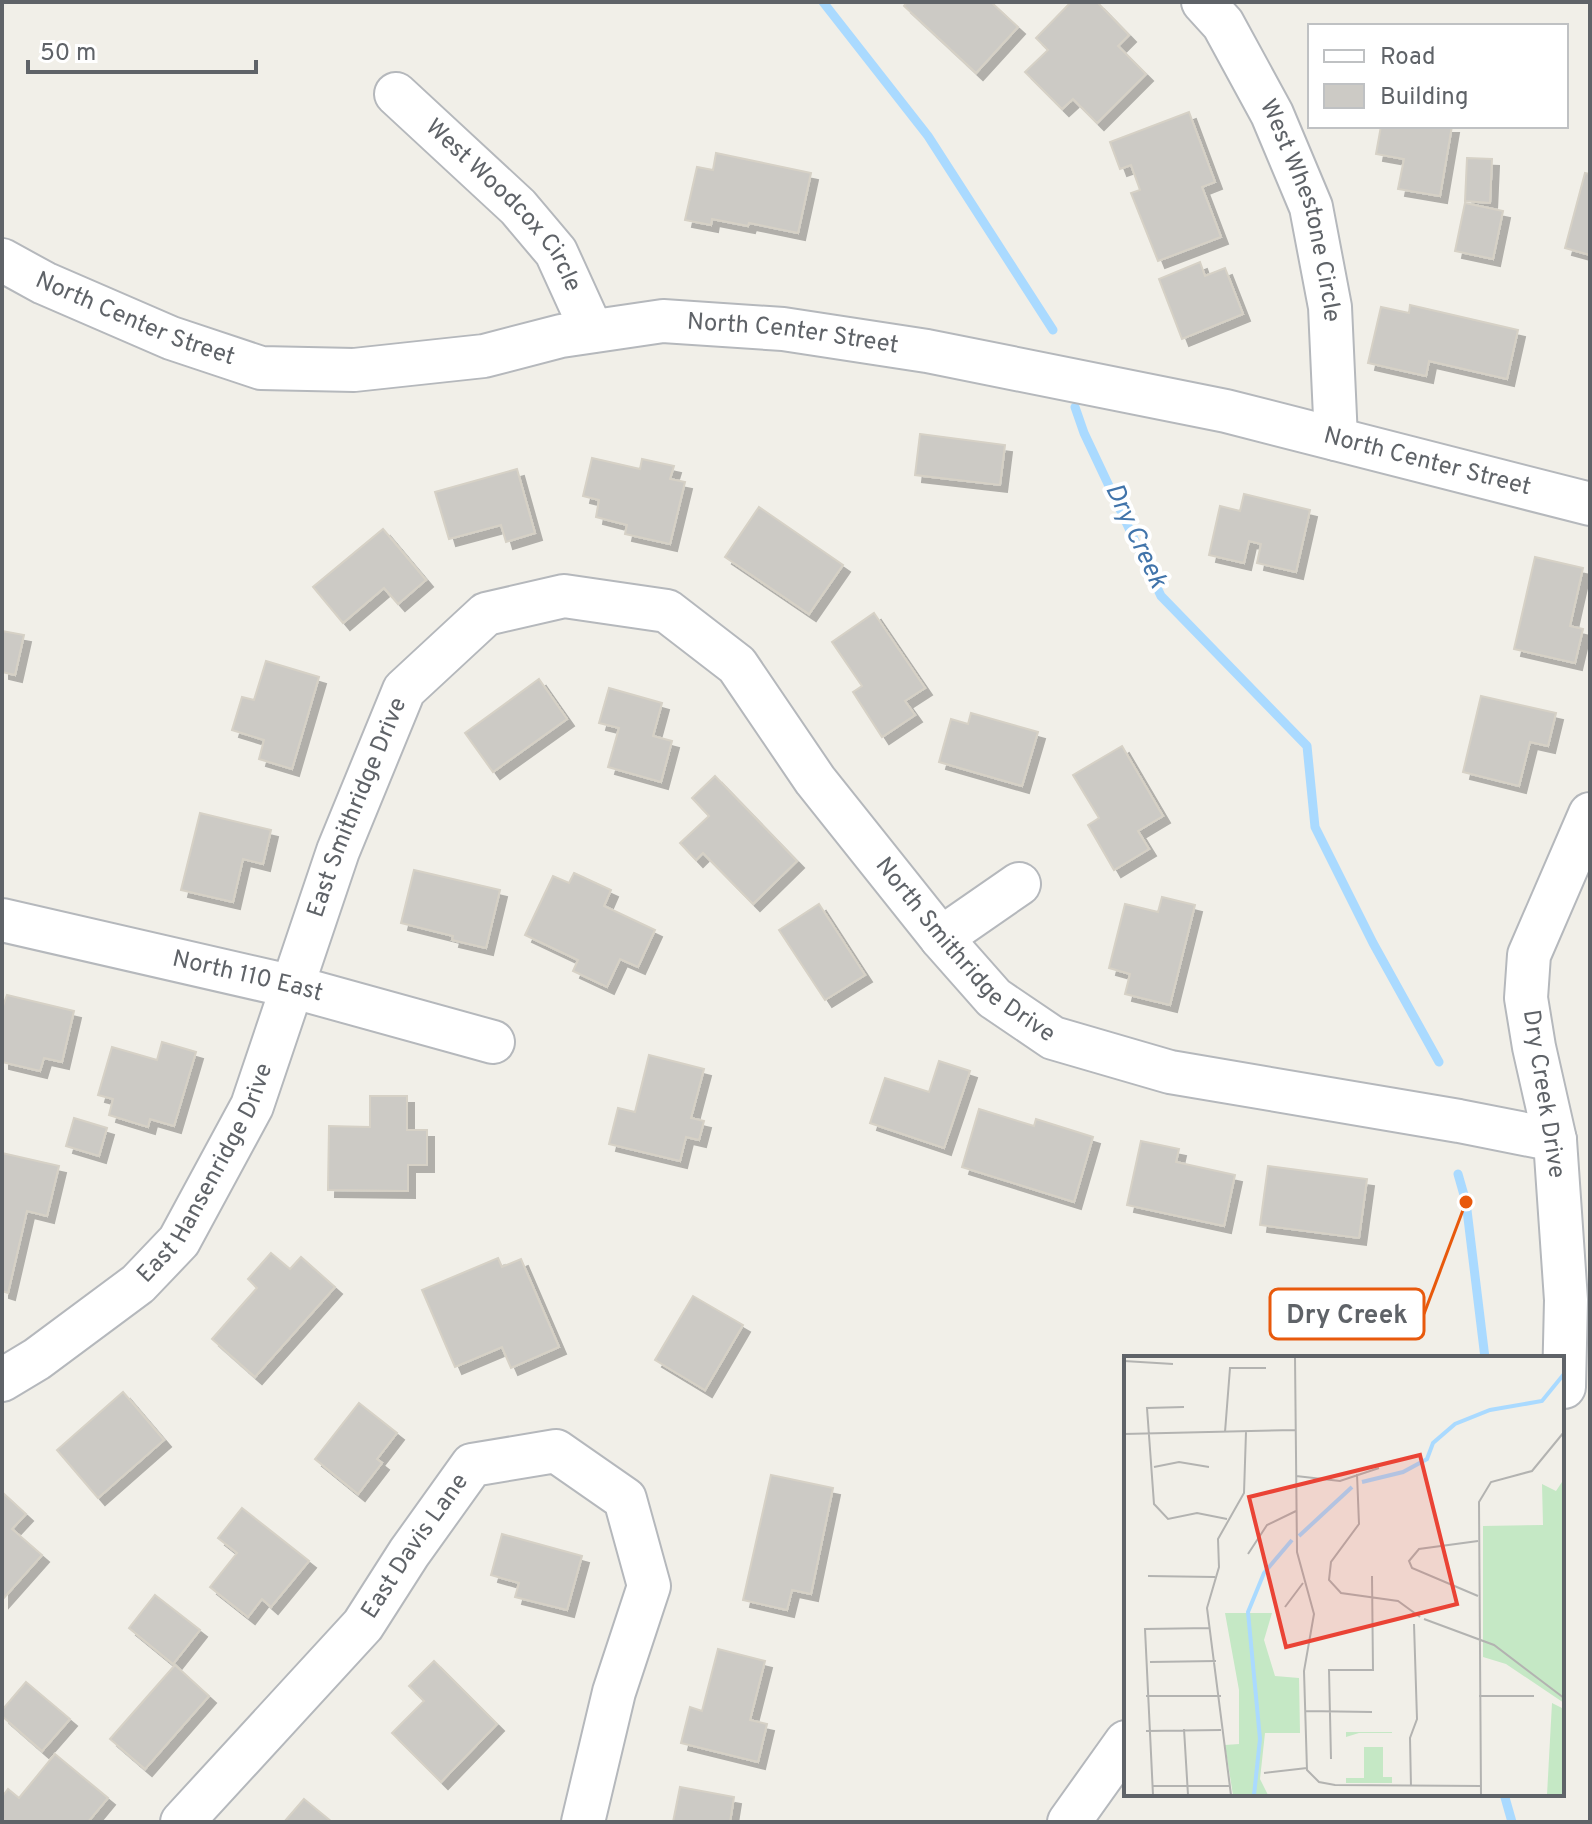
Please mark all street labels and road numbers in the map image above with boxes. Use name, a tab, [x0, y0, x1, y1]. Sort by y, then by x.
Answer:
street label: West Whestone Circle	[1252, 95, 1346, 323]
street label: West Woodcox Circle	[418, 113, 587, 297]
street label: North Center Street	[30, 266, 239, 373]
street label: North Center Street	[686, 308, 901, 361]
street label: North Center Street	[1320, 421, 1534, 503]
street label: East Smithridge Drive	[302, 693, 414, 922]
street label: North Smithridge Drive	[868, 852, 1061, 1050]
street label: North 110 East	[169, 945, 326, 1009]
street label: Dry Creek Drive	[1515, 1008, 1571, 1180]
street label: East Hansenridge Drive	[131, 1060, 280, 1290]
street label: East Davis Lane	[356, 1468, 476, 1625]

